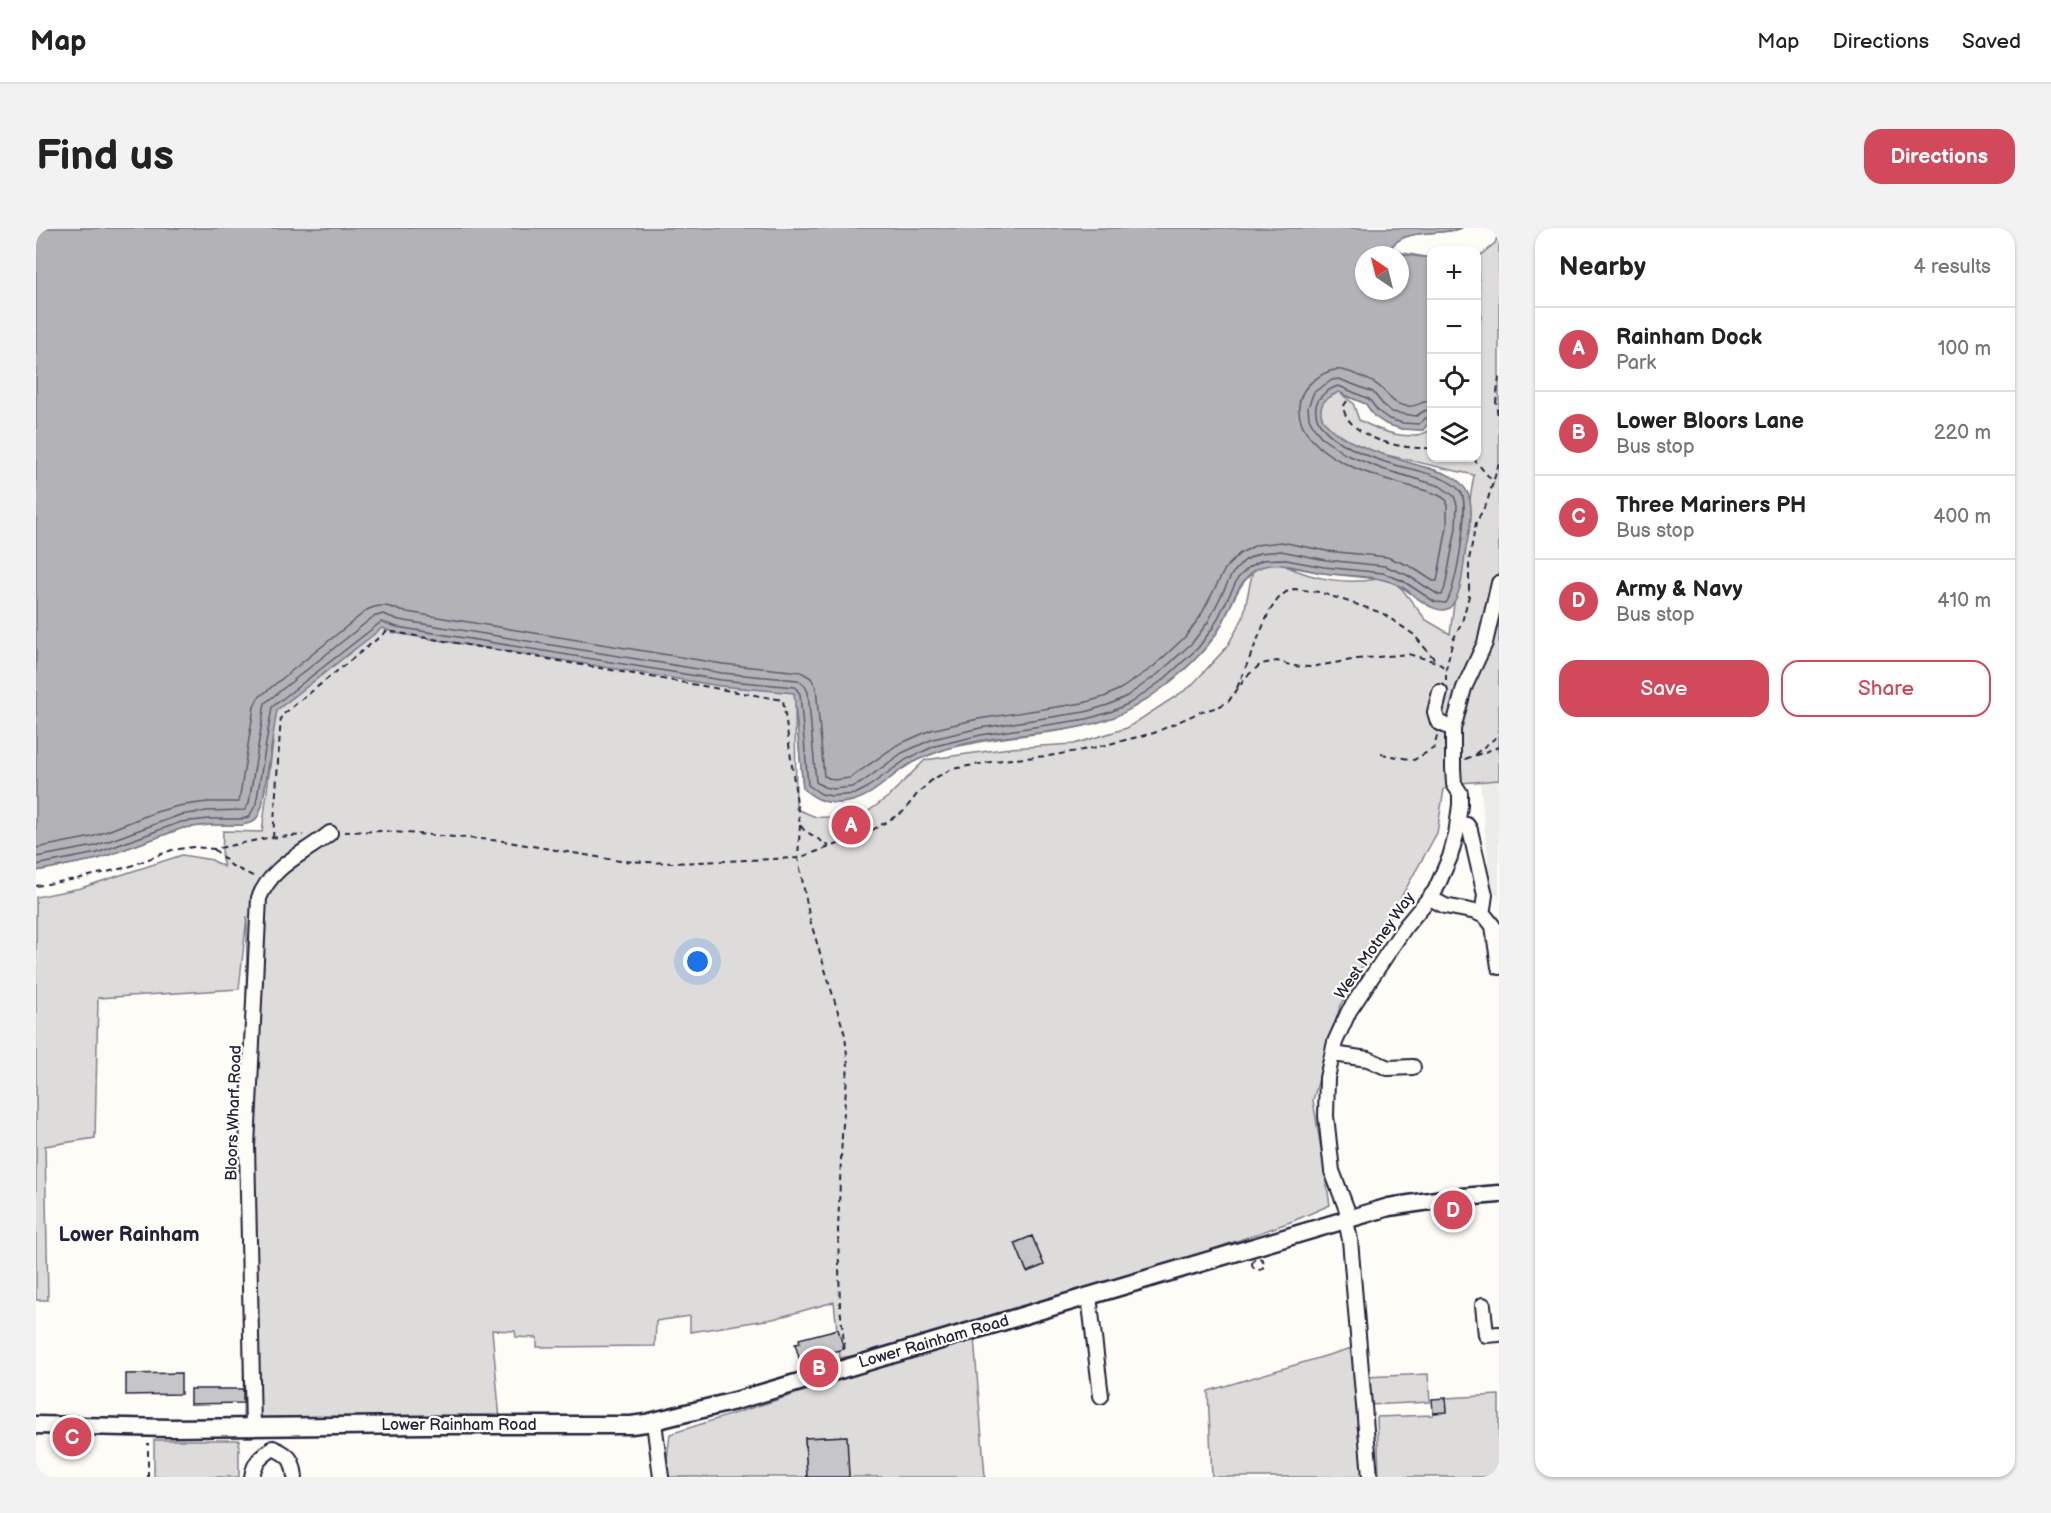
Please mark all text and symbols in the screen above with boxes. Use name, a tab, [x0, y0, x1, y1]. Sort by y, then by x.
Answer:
text: Map	[30, 25, 86, 58]
text: Map	[1757, 29, 1800, 54]
text: Directions	[1833, 29, 1929, 54]
text: Saved	[1962, 29, 2021, 54]
button: Directions	[1864, 129, 2015, 184]
text: Find us	[36, 131, 174, 182]
north arrow	[1355, 246, 1409, 300]
map controls	[1427, 246, 1481, 462]
button: +	[1427, 246, 1481, 300]
text: Nearby	[1559, 252, 1646, 283]
text: 4 results	[1913, 255, 1991, 279]
button: −	[1427, 300, 1481, 354]
text: Rainham Dock	[1616, 324, 1762, 351]
text: A	[1572, 337, 1585, 361]
text: 100 m	[1938, 337, 1991, 361]
text: Park	[1616, 351, 1656, 375]
button: locate	[1427, 354, 1481, 408]
button: layers	[1427, 408, 1481, 462]
text: Lower Bloors Lane	[1616, 408, 1804, 435]
text: B	[1571, 421, 1586, 445]
text: 220 m	[1934, 421, 1991, 445]
text: Bus stop	[1616, 435, 1695, 459]
text: Three Mariners PH	[1616, 492, 1806, 519]
text: C	[1571, 505, 1586, 529]
text: 400 m	[1933, 505, 1991, 529]
text: Bus stop	[1616, 519, 1695, 543]
text: Army & Navy	[1616, 576, 1743, 603]
text: D	[1572, 589, 1585, 613]
text: 410 m	[1937, 589, 1991, 613]
text: Bus stop	[1616, 603, 1695, 627]
button: Save	[1559, 660, 1769, 717]
button: Share	[1781, 660, 1991, 717]
pin: A	[832, 802, 870, 848]
street label: West Motney Way	[1331, 888, 1419, 1003]
your location	[683, 947, 712, 976]
street label: Bloors Wharf Road	[222, 1045, 246, 1181]
pin: D	[1434, 1188, 1472, 1232]
district label: Lower Rainham	[58, 1223, 200, 1247]
street label: Lower Rainham Road	[857, 1311, 1011, 1373]
pin: B	[800, 1346, 838, 1390]
pin: C	[52, 1414, 92, 1460]
street label: Lower Rainham Road	[381, 1416, 537, 1435]

